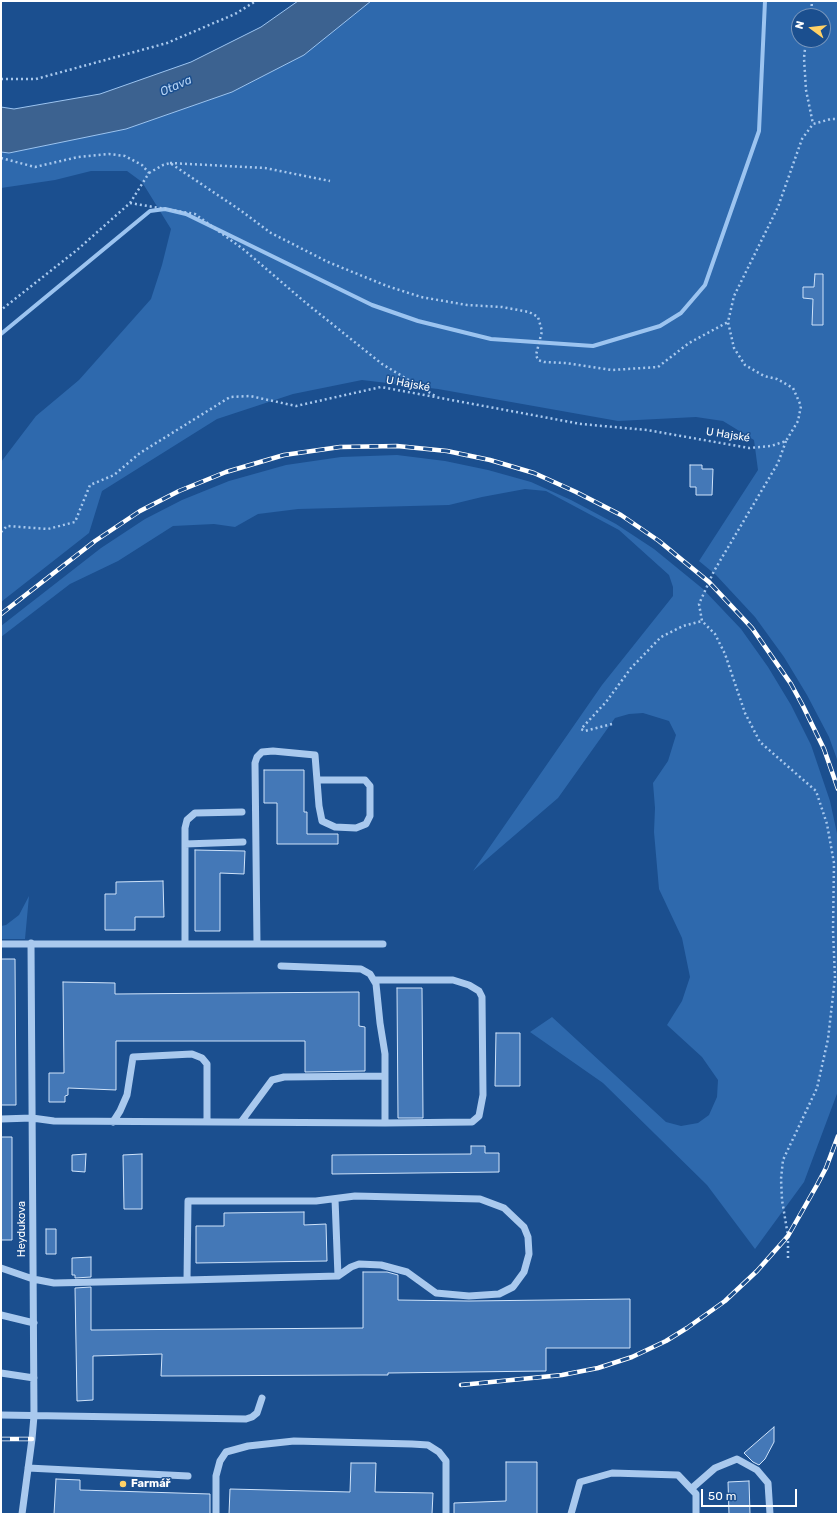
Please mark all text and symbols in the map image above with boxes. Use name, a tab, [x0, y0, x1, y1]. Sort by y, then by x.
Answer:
north arrow	[791, 8, 831, 48]
text: N	[793, 20, 807, 31]
water label: Otava	[158, 73, 194, 99]
street label: U Hajské	[385, 374, 431, 394]
street label: U Hajské	[705, 425, 751, 445]
street label: Heydukova	[15, 1201, 29, 1257]
place label: Farmář	[131, 1477, 171, 1491]
marker: Farmář	[118, 1479, 128, 1489]
scale bar	[703, 1481, 799, 1507]
text: 50 m	[708, 1489, 736, 1503]

